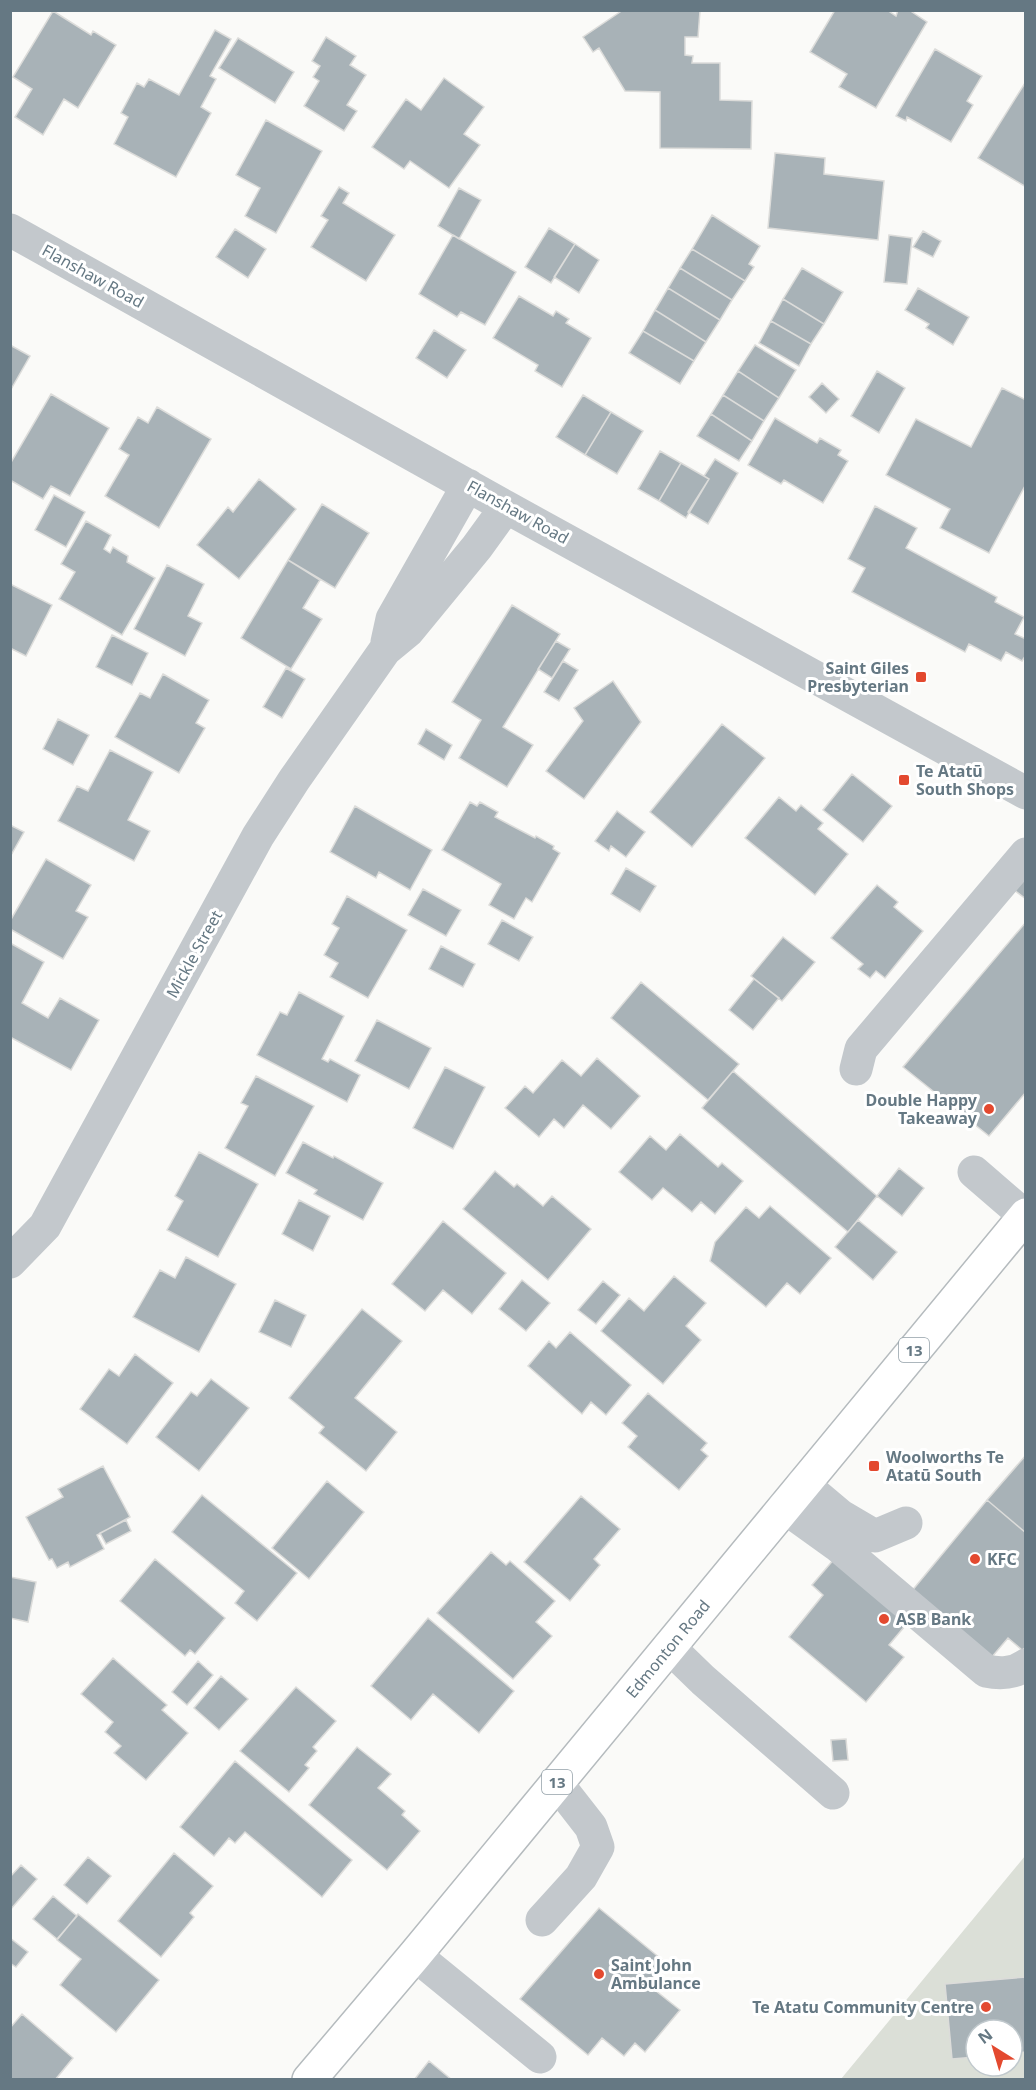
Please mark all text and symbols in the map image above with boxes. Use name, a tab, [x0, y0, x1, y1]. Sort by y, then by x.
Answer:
street label: Flanshaw Road	[38, 239, 148, 313]
street label: Flanshaw Road	[463, 475, 573, 549]
place label: Saint Giles Presbyterian	[807, 657, 909, 697]
marker: Saint Giles Presbyterian	[914, 670, 928, 684]
place label: Te Atatū South Shops	[916, 760, 1014, 800]
marker: Te Atatū South Shops	[897, 773, 911, 787]
street label: Mickle Street	[161, 906, 227, 1002]
place label: Double Happy Takeaway	[865, 1089, 978, 1129]
marker: Double Happy Takeaway	[982, 1102, 996, 1116]
road number: 13	[899, 1338, 929, 1362]
place label: Woolworths Te Atatū South	[886, 1446, 1004, 1486]
marker: Woolworths Te Atatū South	[867, 1459, 881, 1473]
place label: KFC	[987, 1548, 1017, 1570]
marker: KFC	[968, 1552, 982, 1566]
street label: Edmonton Road	[621, 1595, 715, 1703]
place label: ASB Bank	[896, 1608, 971, 1630]
marker: ASB Bank	[877, 1612, 891, 1626]
road number: 13	[542, 1770, 572, 1794]
place label: Saint John Ambulance	[611, 1954, 701, 1994]
marker: Saint John Ambulance	[592, 1967, 606, 1981]
place label: Te Atatu Community Centre	[752, 1996, 974, 2018]
marker: Te Atatu Community Centre	[979, 2000, 993, 2014]
north arrow	[964, 2018, 1024, 2078]
text: N	[973, 2023, 997, 2049]

